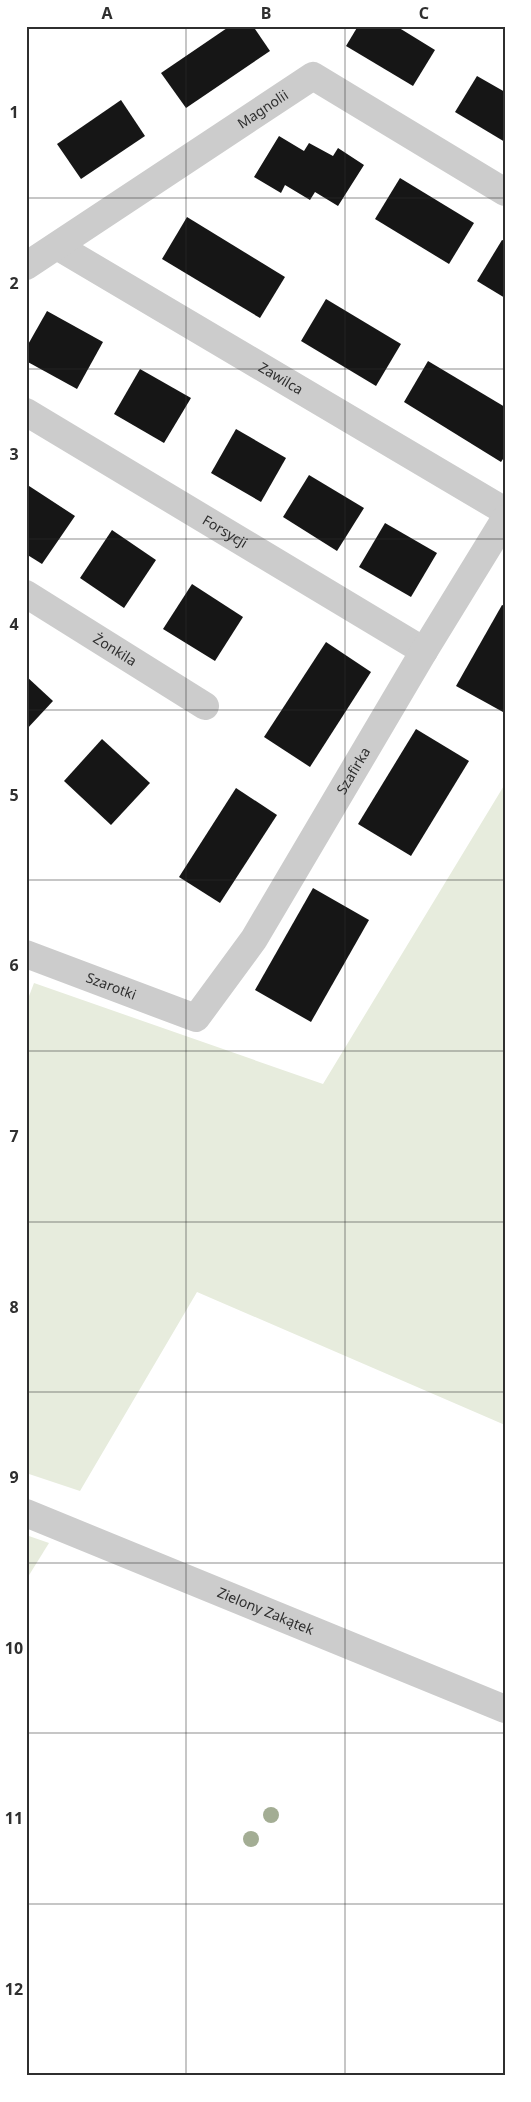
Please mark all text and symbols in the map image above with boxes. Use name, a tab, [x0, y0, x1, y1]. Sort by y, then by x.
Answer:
text: A	[101, 2, 113, 24]
text: B	[261, 2, 271, 24]
text: C	[419, 2, 429, 24]
street label: Magnolii	[233, 85, 292, 133]
text: 1	[9, 101, 19, 123]
text: 2	[9, 272, 19, 294]
street label: Zawilca	[255, 357, 307, 399]
text: 3	[9, 443, 19, 465]
street label: Forsycji	[199, 510, 251, 552]
text: 4	[9, 613, 19, 635]
street label: Żonkila	[90, 629, 141, 670]
street label: Szafirka	[332, 743, 374, 798]
text: 5	[9, 784, 19, 806]
text: 6	[9, 954, 19, 976]
street label: Szarotki	[84, 967, 139, 1004]
text: 7	[9, 1125, 19, 1147]
text: 8	[9, 1296, 19, 1318]
text: 9	[9, 1466, 19, 1488]
street label: Zielony Zakątek	[215, 1582, 318, 1639]
text: 10	[5, 1637, 23, 1659]
text: 11	[5, 1807, 23, 1829]
text: 12	[5, 1978, 23, 2000]

